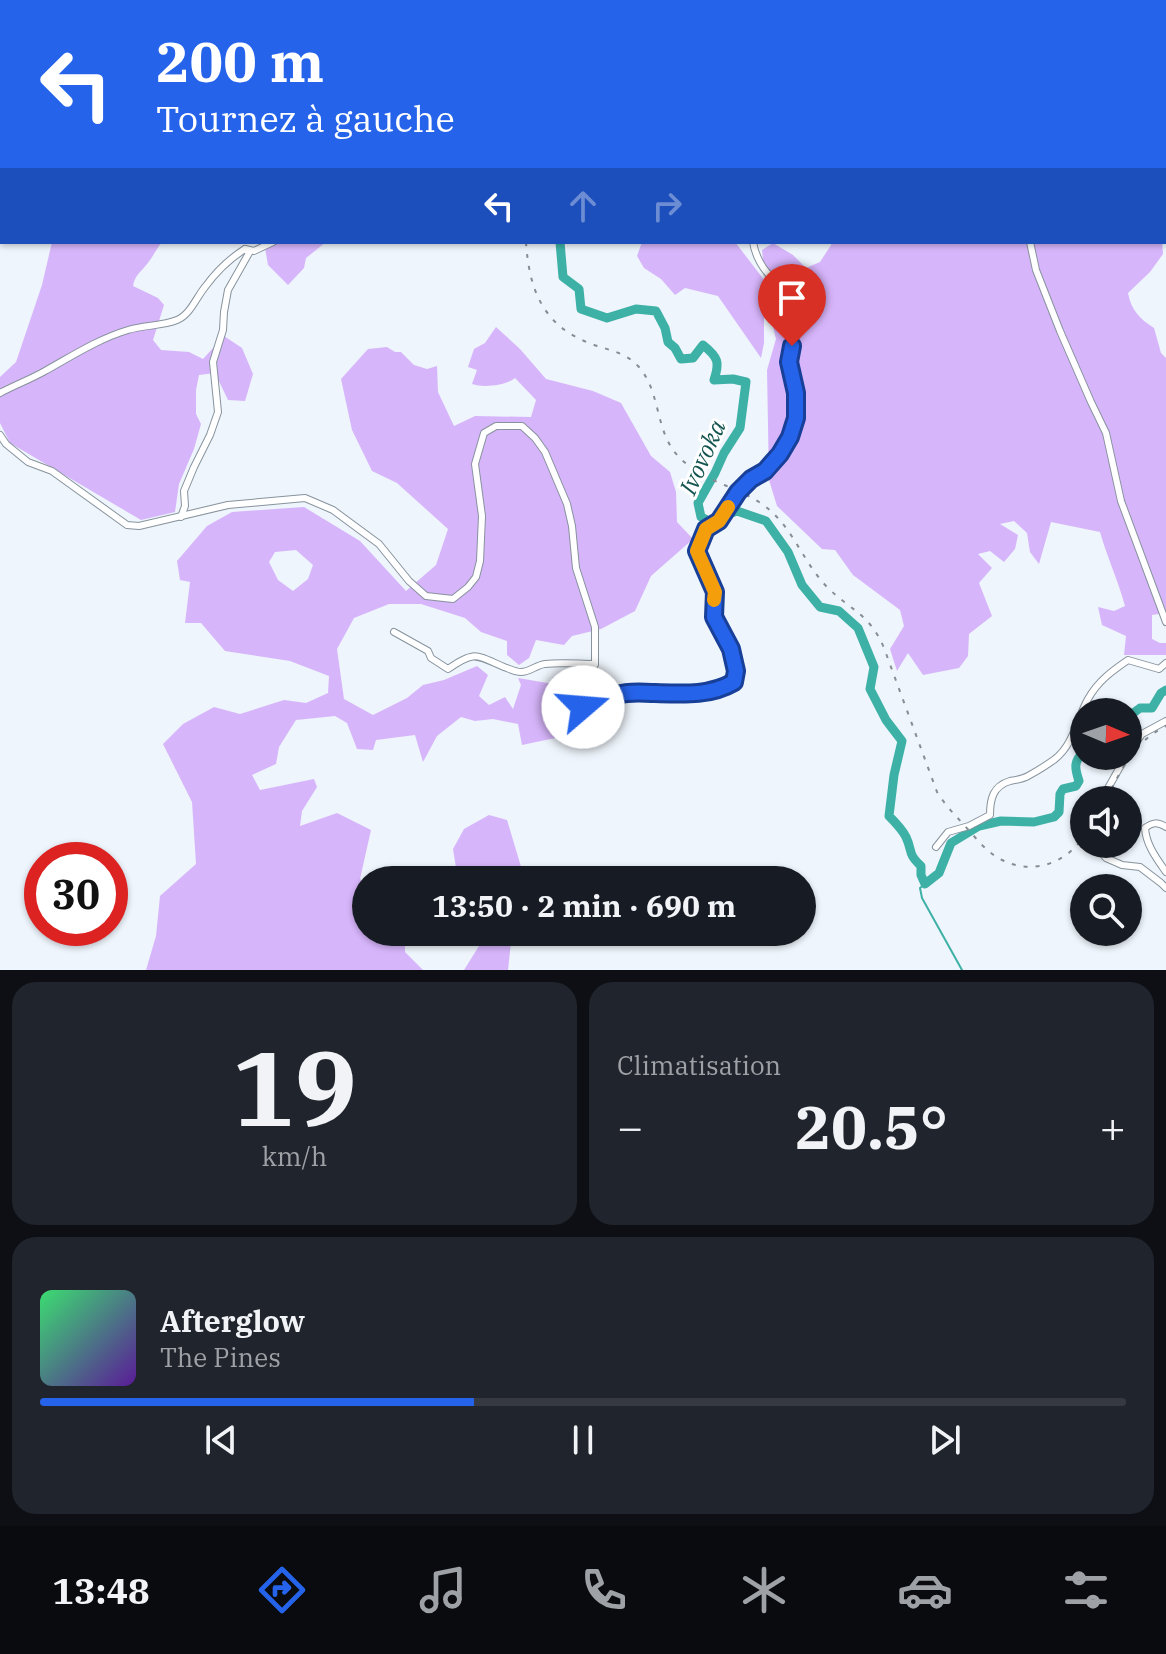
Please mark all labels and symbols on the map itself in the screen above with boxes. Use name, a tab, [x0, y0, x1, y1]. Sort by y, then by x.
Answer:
pin	[758, 264, 826, 346]
water label: Ivovoka	[671, 415, 733, 500]
position arrow	[541, 665, 625, 749]
north arrow	[1070, 698, 1142, 770]
speed limit sign: 30	[24, 842, 128, 946]

